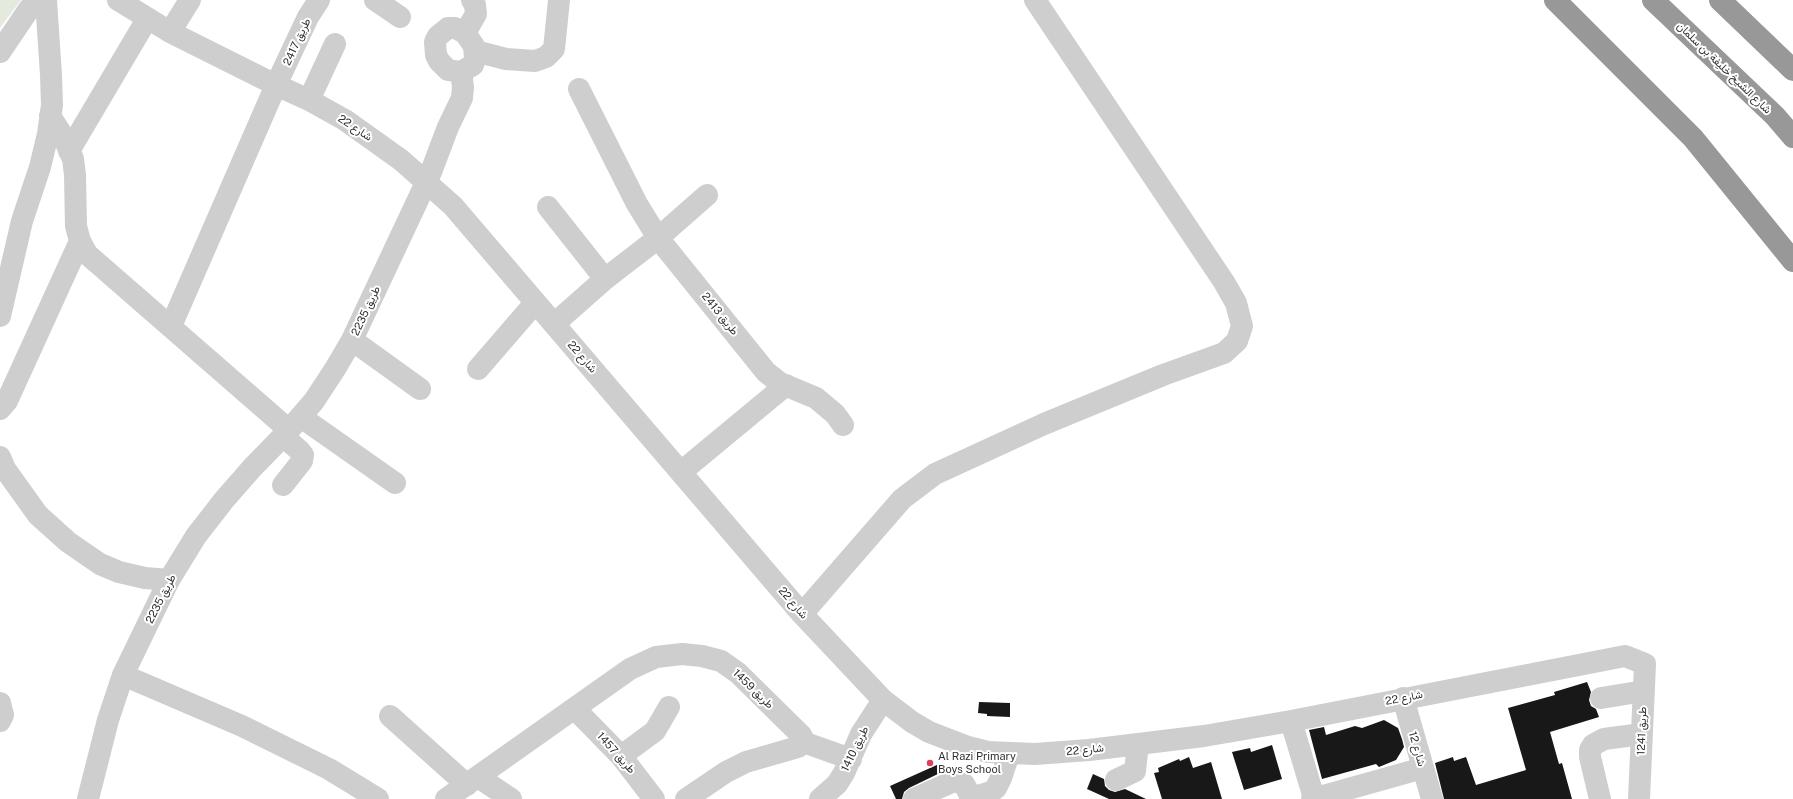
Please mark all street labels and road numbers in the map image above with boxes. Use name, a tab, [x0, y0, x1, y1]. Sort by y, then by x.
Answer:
street label: طريق 2417	[280, 16, 314, 68]
street label: شارع الشيخ خليفة بن سلمان	[1674, 19, 1774, 117]
street label: شارع 22	[336, 112, 374, 144]
street label: طريق 2235	[349, 284, 383, 338]
street label: طريق 2413	[699, 290, 741, 338]
street label: شارع 22	[565, 338, 599, 376]
street label: طريق 2235	[143, 572, 179, 626]
street label: شارع 22	[776, 584, 810, 622]
street label: طريق 1459	[730, 666, 776, 712]
street label: شارع 22	[1384, 688, 1424, 708]
street label: طريق 1241	[1635, 707, 1649, 755]
street label: طريق 1410	[838, 724, 872, 774]
street label: طريق 1457	[594, 730, 638, 776]
street label: شارع 12	[1406, 730, 1428, 768]
street label: شارع 22	[1065, 741, 1105, 759]

